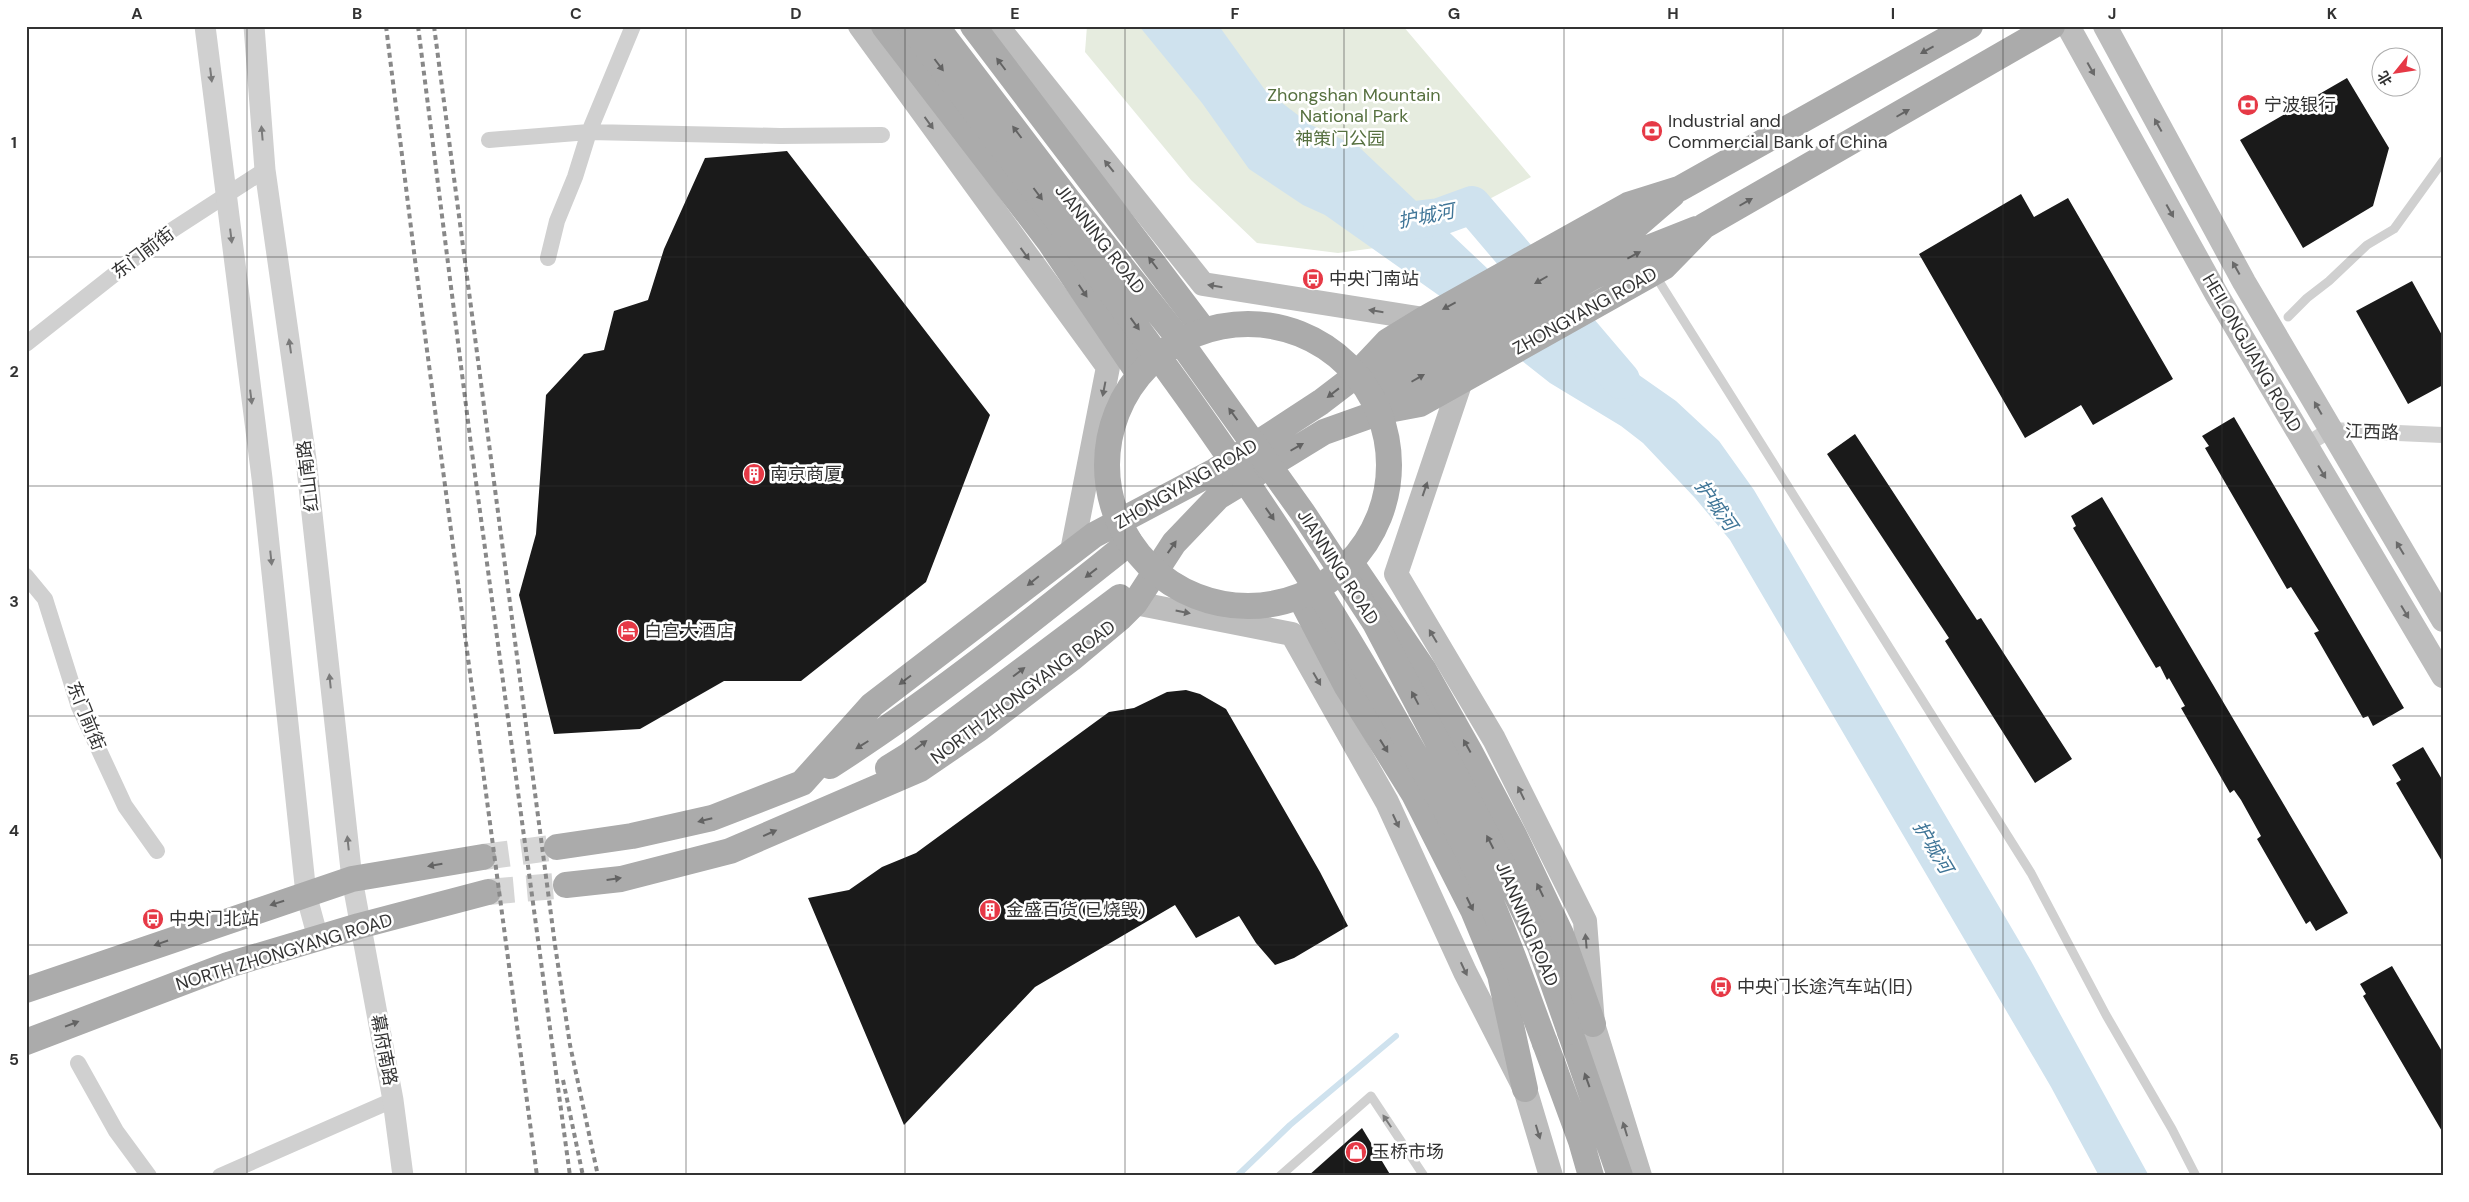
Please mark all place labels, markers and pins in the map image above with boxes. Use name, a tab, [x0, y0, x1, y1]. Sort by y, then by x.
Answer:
bank icon: 宁波银行	[2236, 93, 2260, 117]
place label: 宁波银行	[2264, 93, 2336, 117]
place label: Industrial and Commercial Bank of China	[1668, 109, 1888, 154]
bank icon: Industrial and Commercial Bank of China	[1640, 119, 1664, 143]
bus stop icon: 中央门南站	[1301, 267, 1325, 291]
place label: 中央门南站	[1329, 267, 1419, 291]
building icon: 南京商厦	[742, 462, 766, 486]
place label: 南京商厦	[770, 462, 842, 486]
hotel icon: 白宫大酒店	[616, 619, 640, 643]
place label: 白宫大酒店	[644, 619, 734, 643]
building icon: 金盛百货(已烧毁)	[978, 898, 1002, 922]
place label: 金盛百货(已烧毁)	[1006, 898, 1145, 922]
bus stop icon: 中央门北站	[141, 907, 165, 931]
place label: 中央门北站	[169, 907, 259, 931]
bus stop icon: 中央门长途汽车站(旧)	[1709, 975, 1733, 999]
place label: 中央门长途汽车站(旧)	[1737, 975, 1912, 999]
shop icon: 玉桥市场	[1344, 1140, 1368, 1164]
place label: 玉桥市场	[1372, 1140, 1444, 1164]

